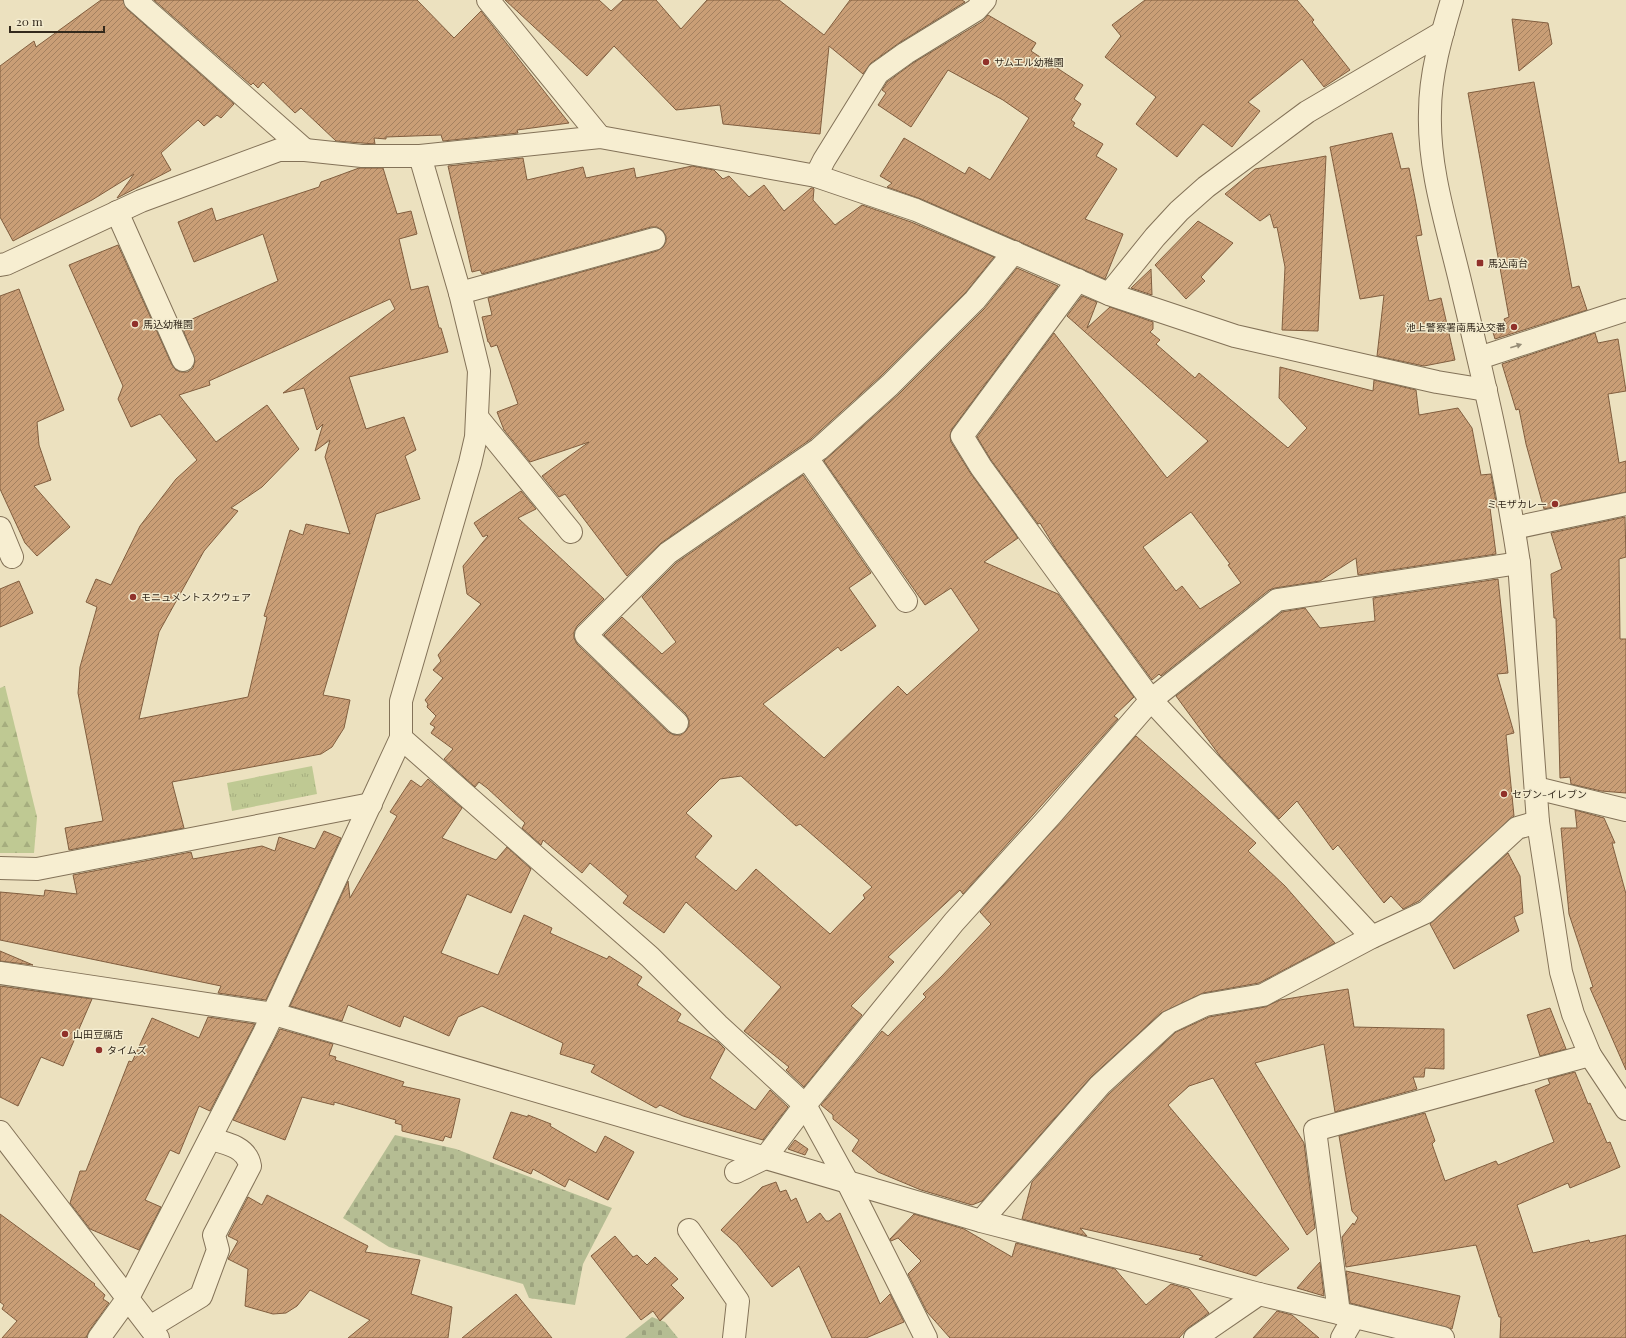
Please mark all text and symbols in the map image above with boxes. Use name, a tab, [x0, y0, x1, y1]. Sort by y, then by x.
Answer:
scale bar	[10, 8, 104, 34]
text: 20 m	[16, 13, 43, 29]
place label: サムエル幼稚園	[994, 55, 1064, 69]
marker: サムエル幼稚園	[981, 57, 991, 67]
place label: 馬込南台	[1488, 256, 1528, 270]
marker: 馬込南台	[1475, 258, 1485, 268]
place label: 馬込幼稚園	[143, 317, 193, 331]
marker: 馬込幼稚園	[130, 319, 140, 329]
place label: 池上警察署南馬込交番	[1406, 320, 1506, 334]
marker: 池上警察署南馬込交番	[1509, 322, 1519, 332]
one-way arrow	[1510, 343, 1522, 349]
place label: ミモザカレー	[1487, 497, 1547, 511]
marker: ミモザカレー	[1550, 499, 1560, 509]
place label: モニュメントスクウェア	[141, 590, 251, 604]
marker: モニュメントスクウェア	[128, 592, 138, 602]
place label: セブン-イレブン	[1512, 787, 1587, 801]
marker: セブン-イレブン	[1499, 789, 1509, 799]
place label: 山田豆腐店	[73, 1027, 123, 1041]
marker: 山田豆腐店	[60, 1029, 70, 1039]
place label: タイムズ	[107, 1043, 147, 1057]
marker: タイムズ	[94, 1045, 104, 1055]

